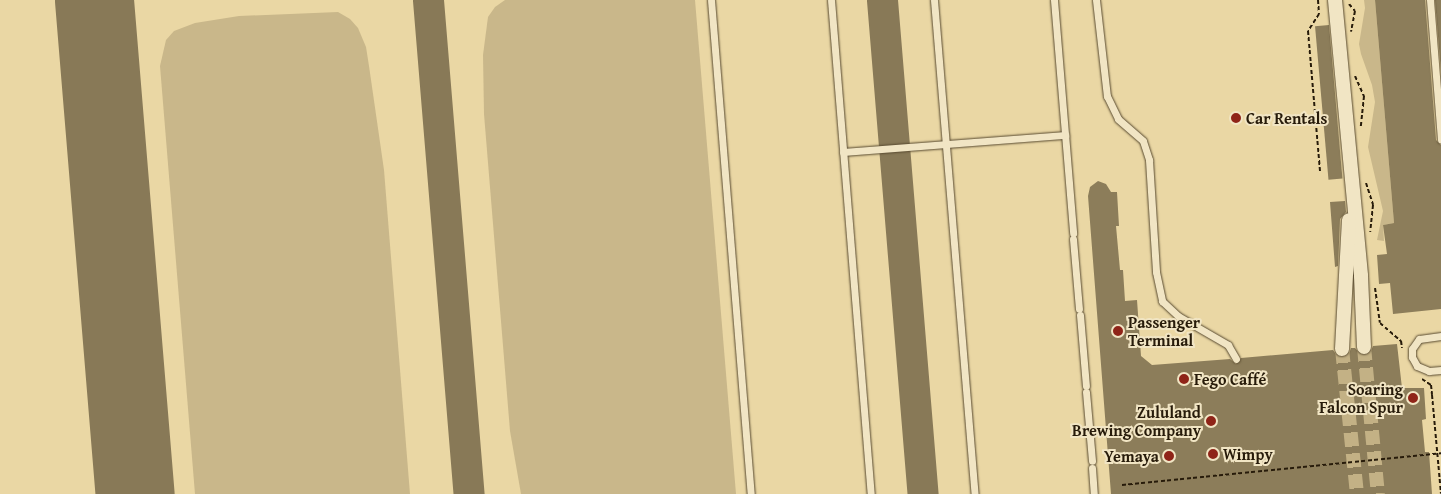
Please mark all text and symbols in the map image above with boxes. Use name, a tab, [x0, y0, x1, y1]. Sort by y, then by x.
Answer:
place label: Car Rentals	[1246, 108, 1327, 128]
marker: Car Rentals	[1230, 112, 1242, 124]
place label: Passenger Terminal	[1128, 312, 1200, 350]
marker: Passenger Terminal	[1112, 325, 1124, 337]
place label: Fego Caffé	[1194, 369, 1266, 389]
marker: Fego Caffé	[1178, 373, 1190, 385]
place label: Soaring Falcon Spur	[1319, 379, 1403, 417]
marker: Soaring Falcon Spur	[1407, 392, 1419, 404]
place label: Zululand Brewing Company	[1072, 402, 1201, 440]
marker: Zululand Brewing Company	[1205, 415, 1217, 427]
place label: Wimpy	[1223, 444, 1273, 464]
place label: Yemaya	[1104, 446, 1159, 466]
marker: Wimpy	[1207, 448, 1219, 460]
marker: Yemaya	[1163, 450, 1175, 462]

